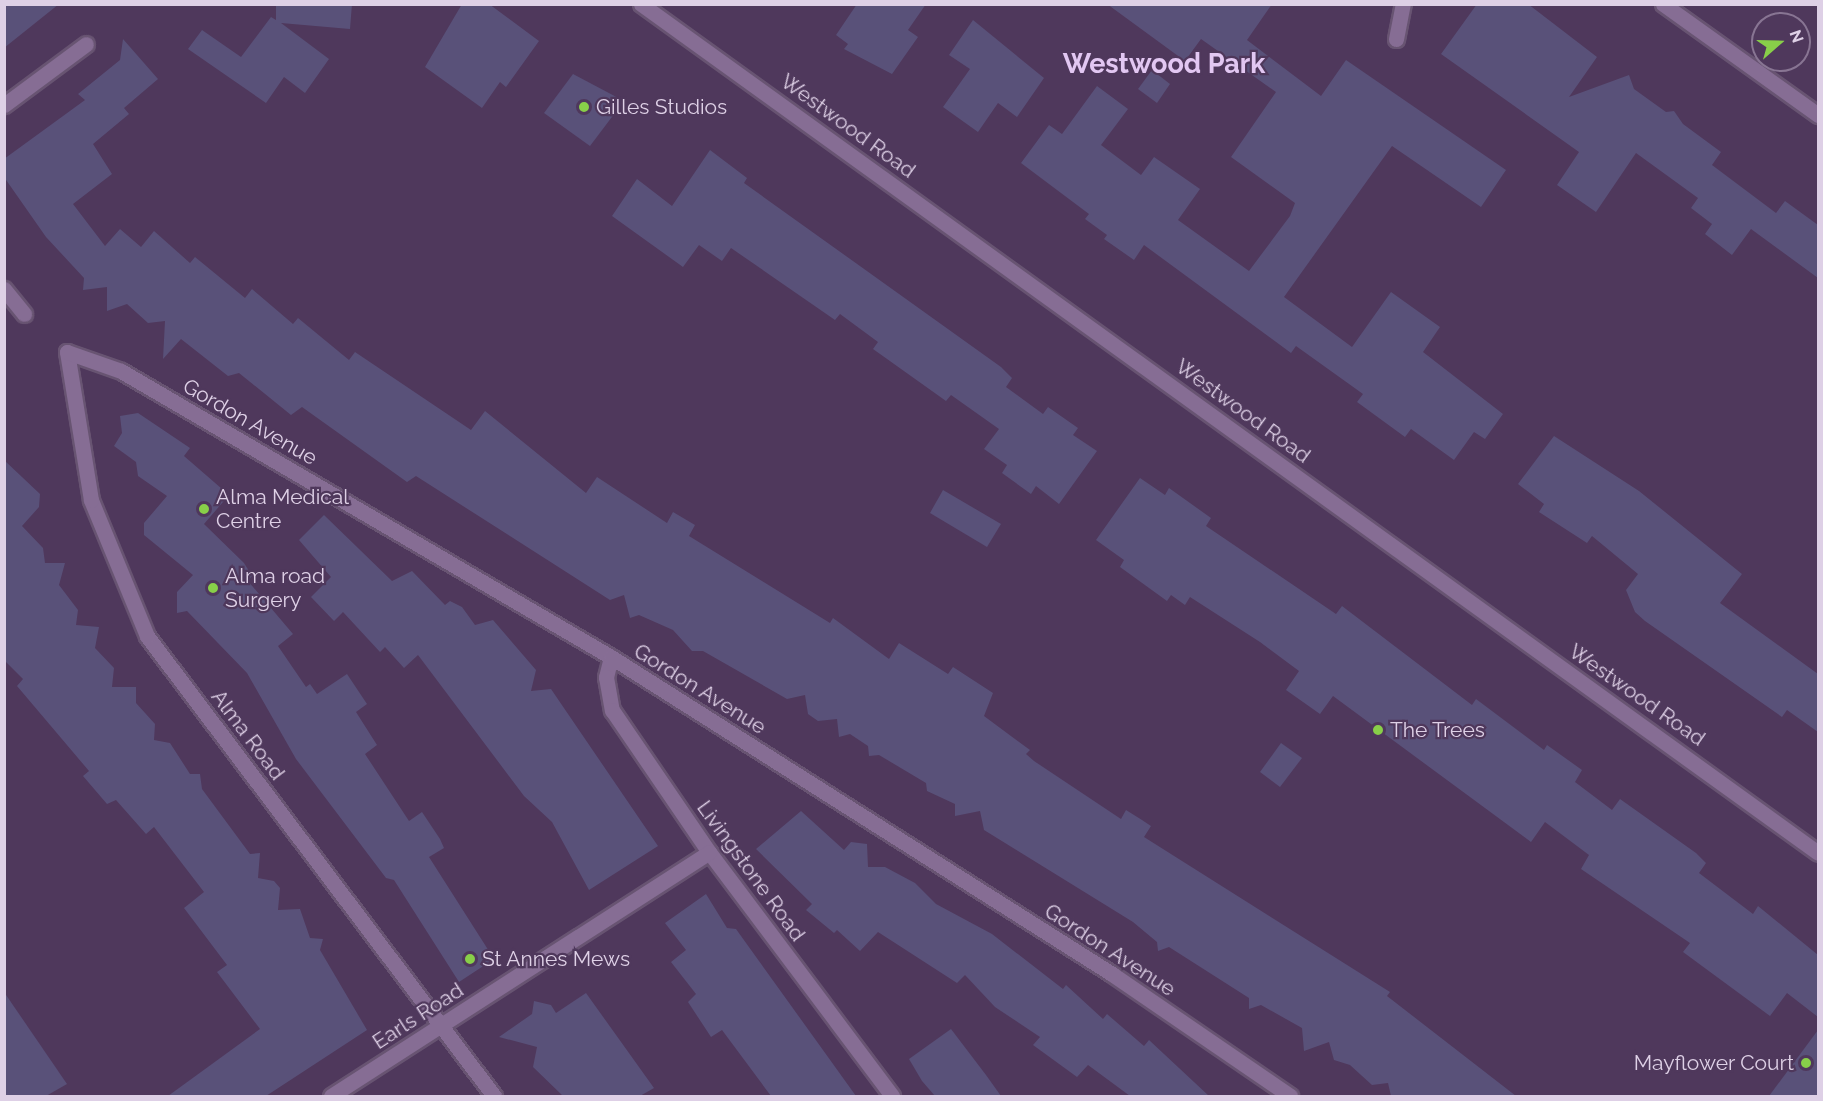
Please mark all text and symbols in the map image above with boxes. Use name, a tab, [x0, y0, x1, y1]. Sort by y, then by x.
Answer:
north arrow	[1751, 12, 1811, 72]
text: N	[1785, 27, 1808, 45]
district label: Westwood Park	[1063, 48, 1265, 80]
street label: Westwood Road	[776, 69, 920, 183]
place label: Gilles Studios	[596, 94, 727, 120]
marker: Gilles Studios	[577, 100, 591, 114]
street label: Westwood Road	[1171, 354, 1315, 468]
street label: Gordon Avenue	[178, 373, 322, 471]
place label: Alma Medical Centre	[216, 484, 349, 534]
marker: Alma Medical Centre	[197, 502, 211, 516]
place label: Alma road Surgery	[225, 563, 325, 613]
marker: Alma road Surgery	[206, 581, 220, 595]
street label: Gordon Avenue	[629, 638, 771, 740]
street label: Westwood Road	[1564, 639, 1710, 751]
street label: Alma Road	[206, 685, 290, 785]
place label: The Trees	[1390, 717, 1485, 743]
marker: The Trees	[1371, 723, 1385, 737]
street label: Livingstone Road	[692, 796, 810, 946]
street label: Gordon Avenue	[1040, 898, 1180, 1002]
place label: St Annes Mews	[482, 946, 631, 972]
marker: St Annes Mews	[463, 952, 477, 966]
street label: Earls Road	[368, 977, 468, 1055]
place label: Mayflower Court	[1633, 1050, 1794, 1076]
marker: Mayflower Court	[1799, 1056, 1813, 1070]

